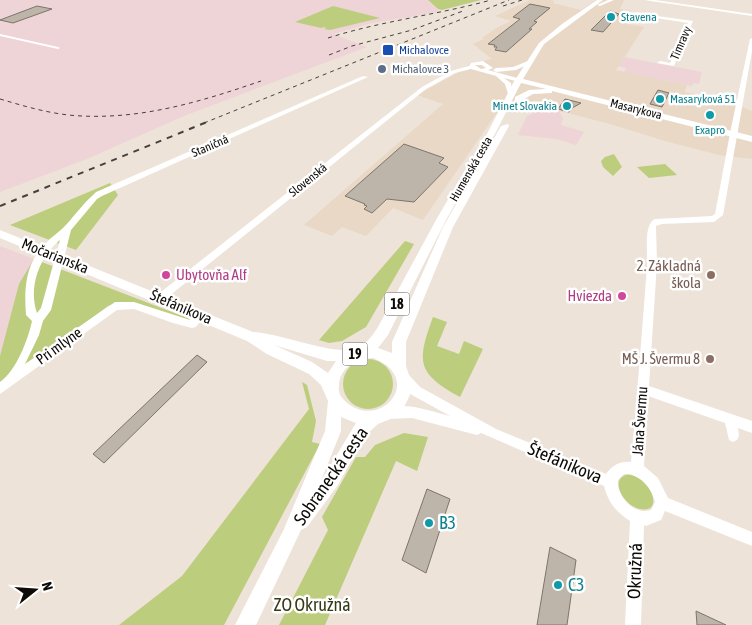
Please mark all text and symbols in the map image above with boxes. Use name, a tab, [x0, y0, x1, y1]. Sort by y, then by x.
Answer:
place label: Stavena	[621, 10, 657, 24]
marker: Stavena	[605, 11, 617, 23]
street label: Timravy	[668, 24, 694, 62]
marker: Michalovce	[381, 43, 395, 57]
place label: Michalovce	[399, 43, 449, 57]
place label: Michalovce 3	[392, 62, 449, 76]
marker: Michalovce 3	[376, 63, 388, 75]
place label: Masaryková 51	[670, 92, 736, 106]
marker: Masaryková 51	[654, 93, 666, 105]
street label: Masarykova	[609, 96, 663, 122]
place label: Minet Slovakia	[493, 99, 557, 113]
marker: Minet Slovakia	[561, 100, 573, 112]
marker: Exapro	[704, 109, 716, 121]
place label: Exapro	[695, 123, 726, 137]
street label: Staničná	[190, 132, 230, 160]
street label: Humenská cesta	[447, 134, 495, 204]
street label: Slovenská	[286, 160, 330, 200]
street label: Močarianska	[19, 234, 91, 277]
place label: 2. Základná škola	[637, 257, 701, 291]
place label: Ubytovňa Alf	[176, 266, 247, 283]
marker: Ubytovňa Alf	[160, 269, 172, 281]
marker: 2. Základná škola	[705, 269, 717, 281]
street label: Štefánikova	[148, 286, 215, 327]
place label: Hviezda	[568, 287, 612, 304]
marker: Hviezda	[616, 290, 628, 302]
road number: 18	[384, 292, 410, 316]
street label: Pri mlyne	[33, 323, 85, 368]
road number: 19	[342, 342, 368, 366]
place label: MŠ J. Švermu 8	[622, 350, 700, 367]
marker: MŠ J. Švermu 8	[704, 353, 716, 365]
street label: Jána Švermu	[629, 386, 650, 456]
street label: Sobranecká cesta	[289, 423, 372, 529]
street label: Štefánikova	[525, 438, 605, 488]
place label: B3	[439, 512, 456, 533]
marker: B3	[423, 517, 435, 529]
street label: Okružná	[623, 543, 646, 599]
north arrow	[10, 565, 60, 615]
place label: C3	[568, 574, 585, 595]
marker: C3	[552, 579, 564, 591]
text: N	[39, 580, 56, 592]
park label: ZO Okružná	[273, 594, 351, 615]

